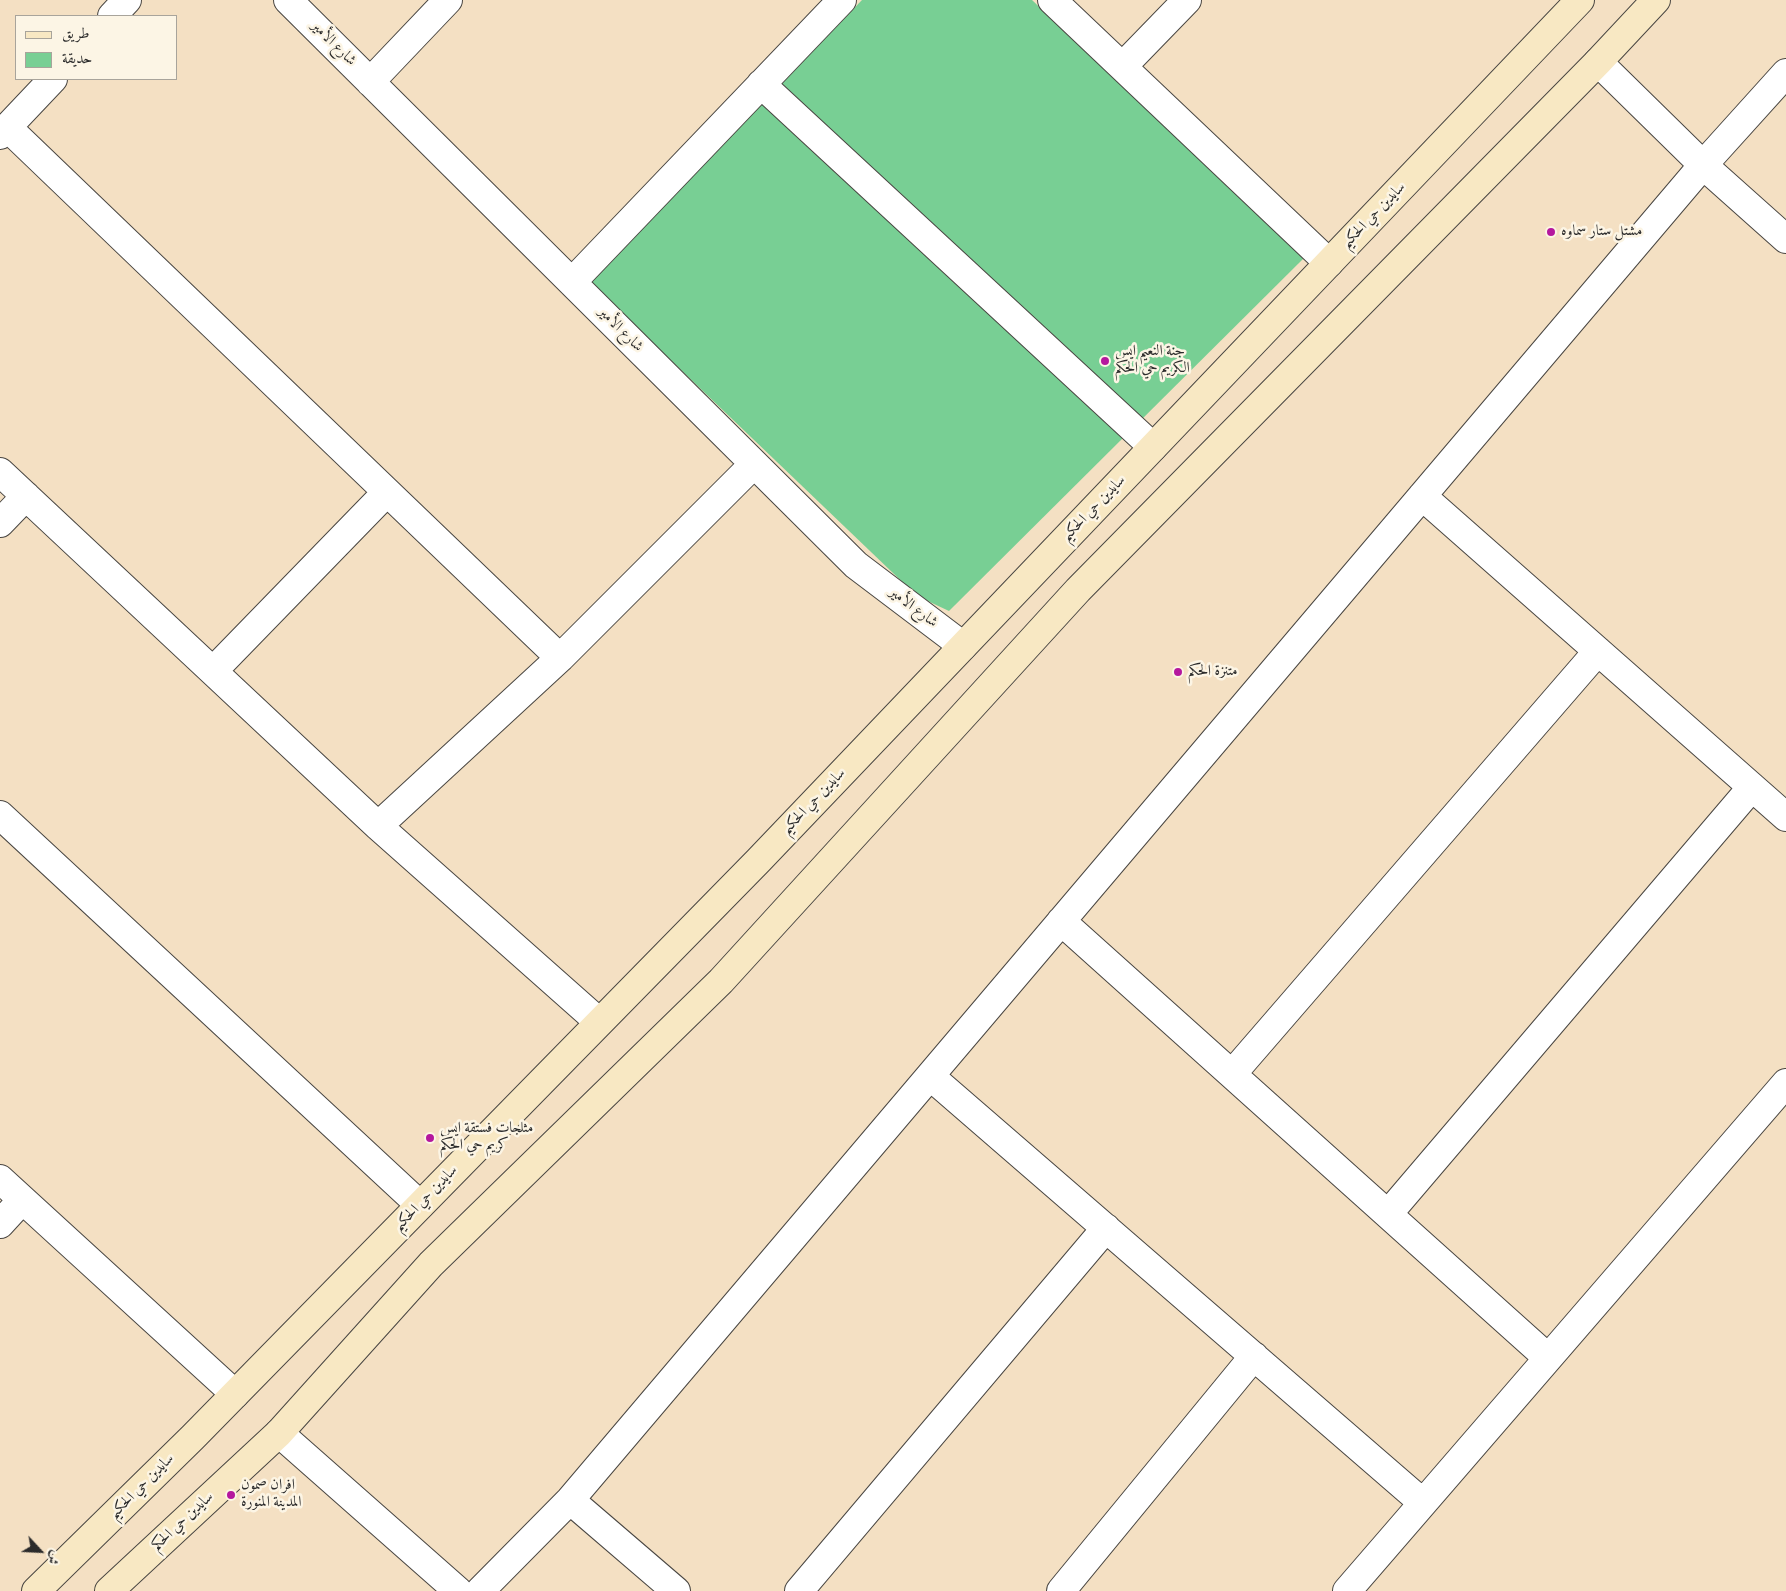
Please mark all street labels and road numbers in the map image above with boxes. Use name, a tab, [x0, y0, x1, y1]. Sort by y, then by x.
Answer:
street label: شارع الأمير	[307, 18, 359, 70]
street label: سايدين حي الحكيم	[1338, 179, 1410, 253]
street label: شارع الأمير	[594, 304, 646, 356]
street label: سايدين حي الحكيم	[1058, 472, 1130, 546]
street label: شارع الأمير	[885, 584, 941, 632]
street label: سايدين حي الحكيم	[778, 765, 850, 839]
street label: سايدين حي الحكيم	[390, 1162, 462, 1236]
street label: سايدين حي الحكيم	[106, 1451, 178, 1523]
street label: سايدين حي الحكم	[148, 1489, 218, 1555]

